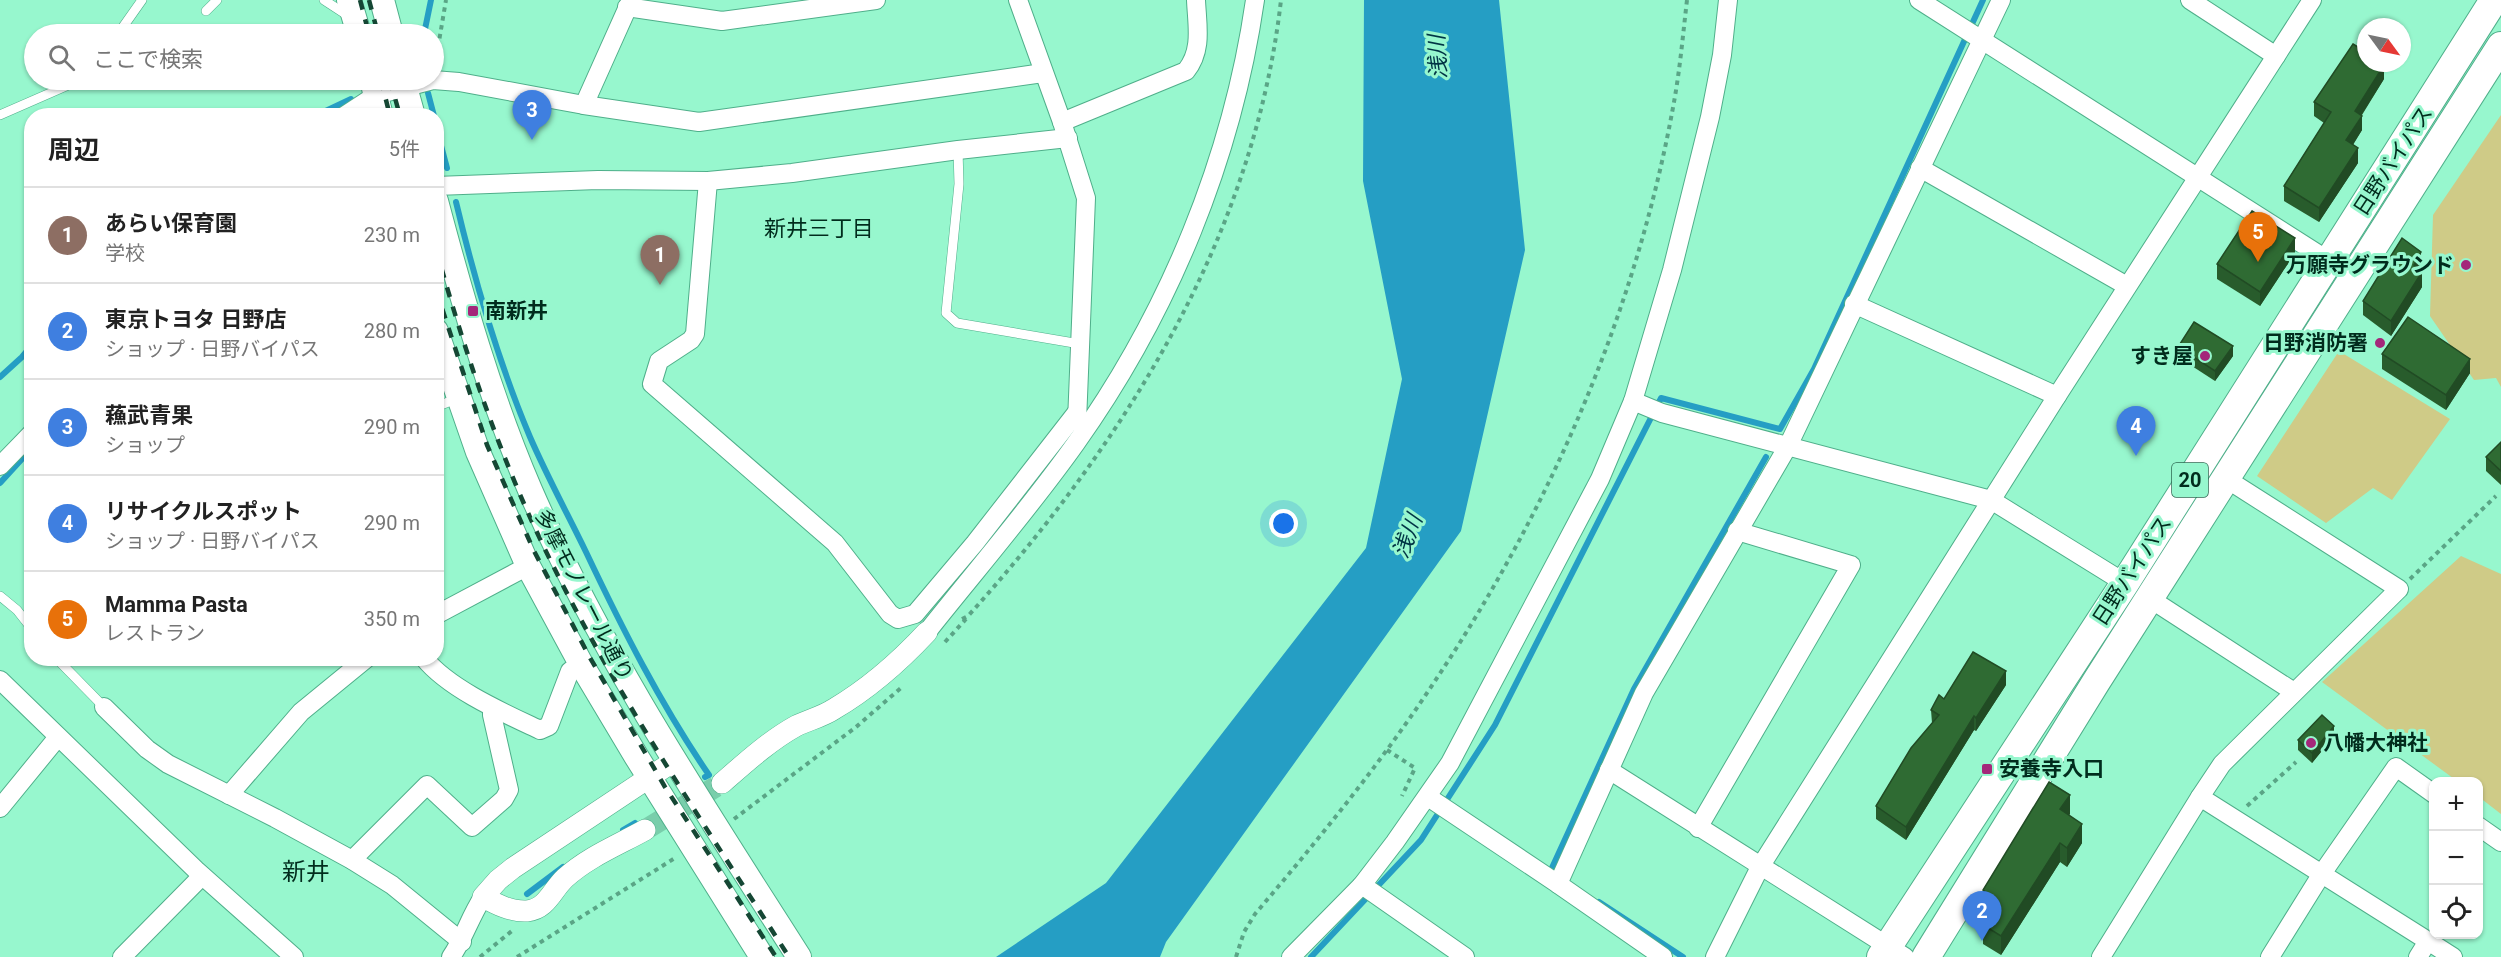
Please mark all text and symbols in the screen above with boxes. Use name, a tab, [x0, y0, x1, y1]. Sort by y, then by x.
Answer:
north arrow	[2357, 18, 2411, 72]
search box	[24, 24, 444, 90]
water label: 浅川	[1424, 32, 1451, 80]
icon: search	[45, 41, 78, 74]
text: ここで検索	[93, 47, 203, 72]
pin: 3	[512, 90, 552, 140]
street label: 日野バイパス	[2349, 102, 2437, 220]
text: 周辺	[48, 135, 100, 165]
text: 5件	[389, 137, 420, 161]
text: あらい保育園	[105, 211, 237, 236]
pin: 5	[2238, 212, 2278, 262]
district label: 新井三丁目	[764, 216, 874, 241]
text: 1	[62, 223, 73, 247]
text: 230 m	[364, 223, 420, 247]
pin: 1	[640, 236, 680, 285]
text: 学校	[105, 241, 145, 265]
place label: 万願寺グラウンド	[2286, 253, 2454, 277]
marker: 万願寺グラウンド	[2459, 258, 2473, 272]
place label: 南新井	[485, 299, 548, 323]
marker: 南新井	[466, 304, 480, 318]
text: 東京トヨタ 日野店	[105, 307, 286, 332]
text: 2	[62, 319, 73, 343]
text: 280 m	[364, 319, 420, 343]
place label: 日野消防署	[2263, 331, 2368, 355]
marker: 日野消防署	[2373, 336, 2387, 350]
text: ショップ · 日野バイパス	[105, 337, 320, 361]
place label: すき屋	[2130, 344, 2193, 368]
marker: すき屋	[2198, 349, 2212, 363]
text: 蘓武青果	[105, 403, 193, 428]
pin: 4	[2116, 406, 2156, 456]
text: 3	[62, 415, 73, 439]
text: 290 m	[364, 415, 420, 439]
text: ショップ	[105, 433, 185, 457]
road number: 20	[2172, 463, 2208, 497]
text: リサイクルスポット	[105, 499, 302, 524]
street label: 多摩モノレール通り	[530, 505, 638, 685]
your location	[1269, 509, 1298, 538]
water label: 浅川	[1388, 509, 1428, 561]
text: 4	[62, 511, 73, 535]
text: 290 m	[364, 511, 420, 535]
street label: 日野バイパス	[2088, 512, 2176, 630]
text: ショップ · 日野バイパス	[105, 529, 320, 553]
text: Mamma Pasta	[105, 592, 248, 617]
text: 5	[62, 607, 73, 631]
text: 350 m	[364, 607, 420, 631]
text: レストラン	[105, 621, 205, 645]
place label: 八幡大神社	[2323, 731, 2428, 755]
marker: 八幡大神社	[2304, 736, 2318, 750]
place label: 安養寺入口	[1999, 757, 2104, 781]
marker: 安養寺入口	[1980, 762, 1994, 776]
map controls	[2429, 777, 2483, 939]
button: +	[2429, 777, 2483, 831]
button: −	[2429, 831, 2483, 885]
district label: 新井	[282, 858, 330, 886]
button: locate	[2429, 885, 2483, 939]
pin: 2	[1962, 892, 2002, 941]

